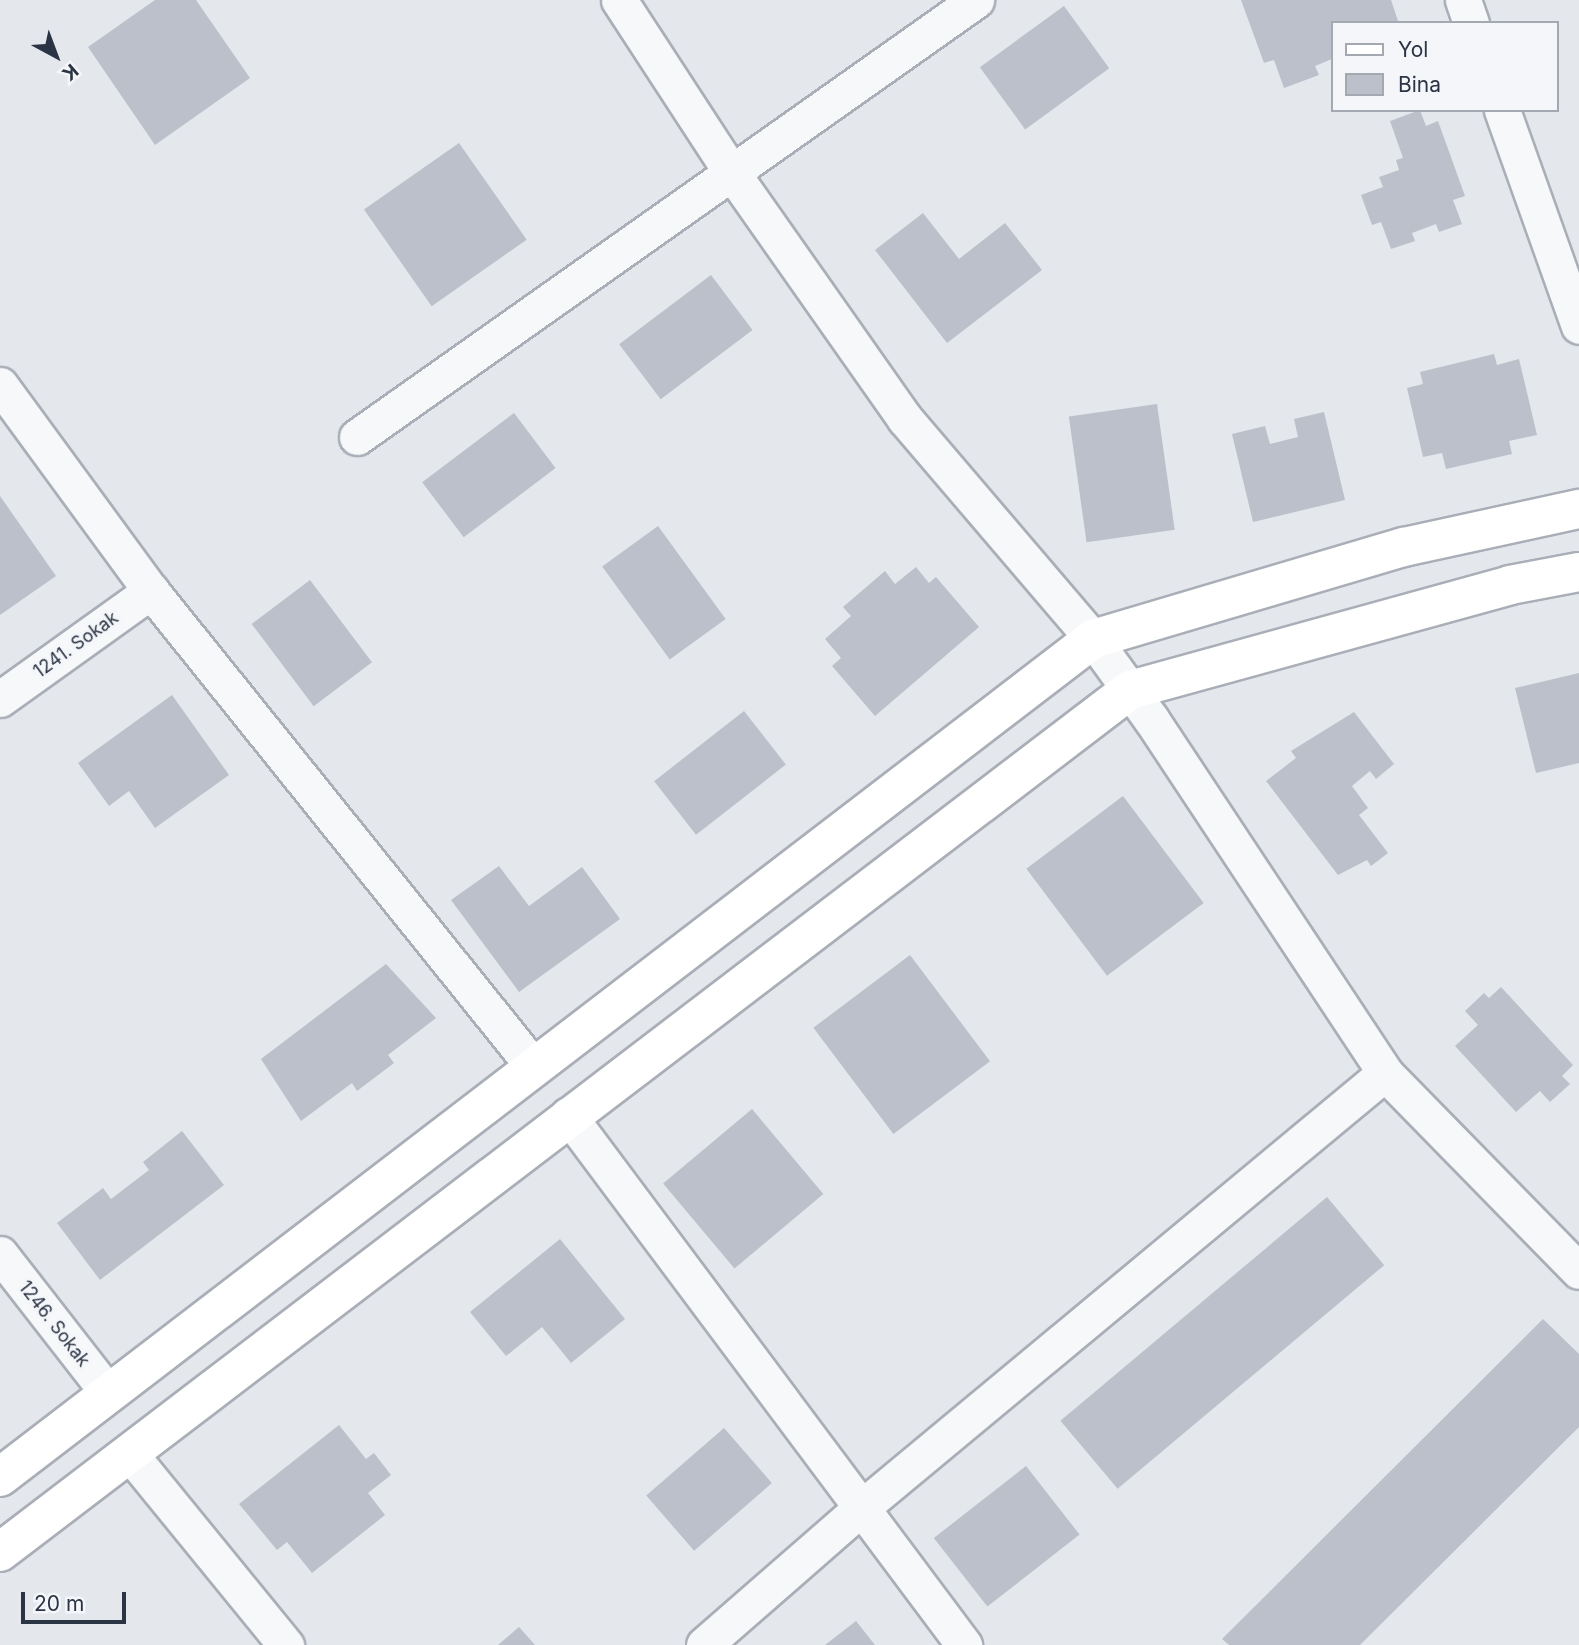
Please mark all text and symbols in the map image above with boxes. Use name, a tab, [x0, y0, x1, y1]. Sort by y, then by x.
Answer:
north arrow	[21, 21, 91, 91]
legend	[1330, 21, 1558, 112]
text: Yol	[1398, 37, 1428, 62]
text: K	[57, 59, 83, 85]
text: Bina	[1398, 72, 1441, 97]
street label: 1241. Sokak	[30, 607, 122, 683]
street label: 1246. Sokak	[14, 1277, 94, 1371]
scale bar	[24, 1578, 130, 1622]
text: 20 m	[34, 1591, 84, 1616]

